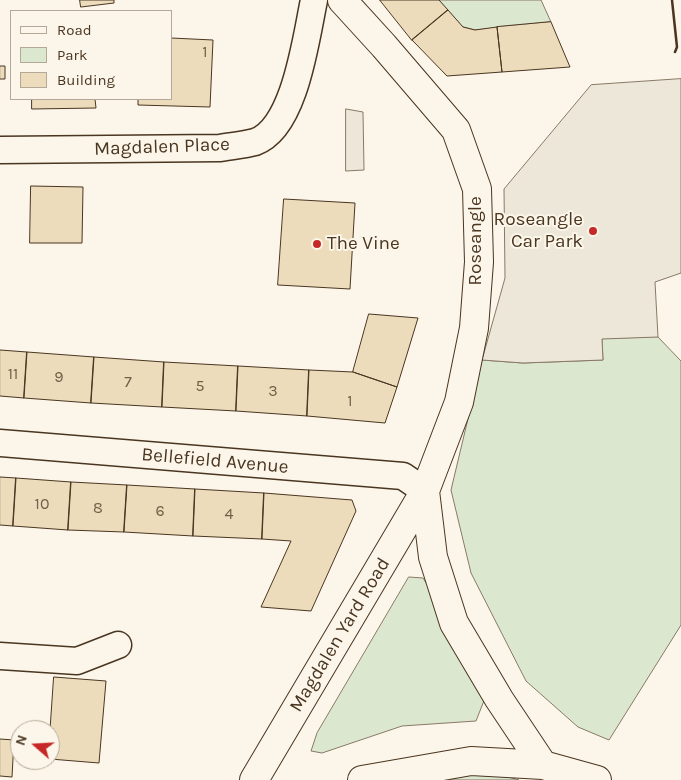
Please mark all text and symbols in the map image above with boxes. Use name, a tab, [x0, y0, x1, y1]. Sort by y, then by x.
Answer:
legend	[10, 10, 172, 100]
text: Road	[57, 21, 92, 39]
house number: 1	[202, 42, 208, 62]
text: Park	[57, 46, 87, 64]
text: Building	[57, 71, 115, 89]
street label: Magdalen Place	[94, 133, 230, 161]
street label: Roseangle	[465, 196, 487, 286]
place label: Roseangle Car Park	[494, 209, 583, 253]
marker: Roseangle Car Park	[587, 225, 599, 237]
place label: The Vine	[327, 233, 400, 255]
marker: The Vine	[311, 238, 323, 250]
house number: 11	[8, 364, 18, 384]
house number: 9	[54, 367, 64, 387]
house number: 7	[124, 372, 132, 392]
house number: 5	[195, 376, 205, 396]
house number: 3	[268, 381, 278, 401]
house number: 1	[347, 391, 353, 411]
street label: Bellefield Avenue	[141, 443, 289, 479]
house number: 10	[35, 494, 49, 514]
house number: 8	[93, 498, 103, 518]
house number: 6	[155, 501, 165, 521]
house number: 4	[225, 504, 233, 524]
street label: Magdalen Yard Road	[285, 554, 395, 716]
north arrow	[10, 720, 60, 770]
text: N	[12, 733, 31, 748]

